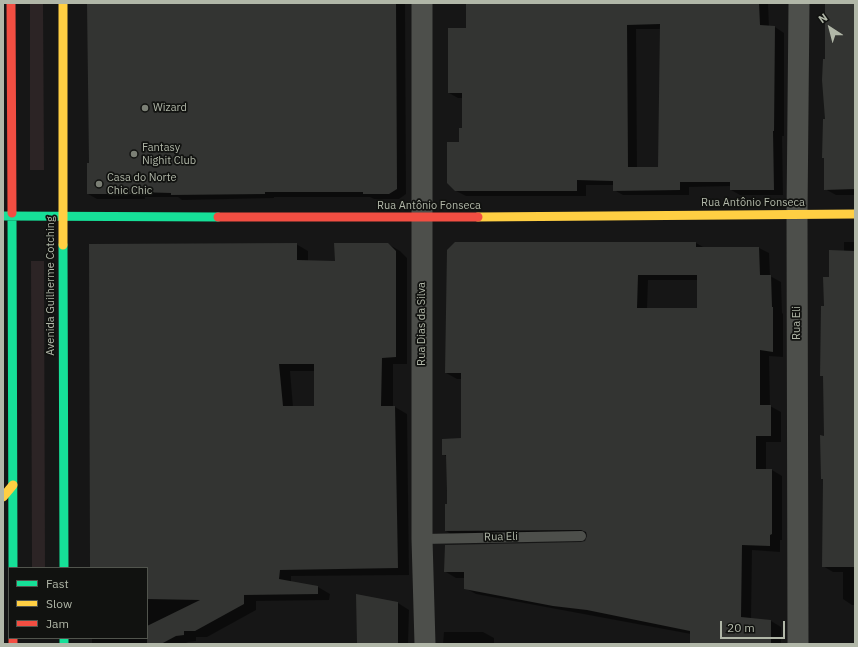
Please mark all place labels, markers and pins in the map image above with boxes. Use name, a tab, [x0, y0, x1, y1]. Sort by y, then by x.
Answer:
place label: Wizard	[153, 101, 187, 115]
marker: Wizard	[140, 103, 150, 113]
place label: Fantasy Nighit Club	[142, 141, 196, 167]
marker: Fantasy Nighit Club	[129, 149, 139, 159]
place label: Casa do Norte Chic Chic	[107, 171, 177, 197]
marker: Casa do Norte Chic Chic	[94, 179, 104, 189]

